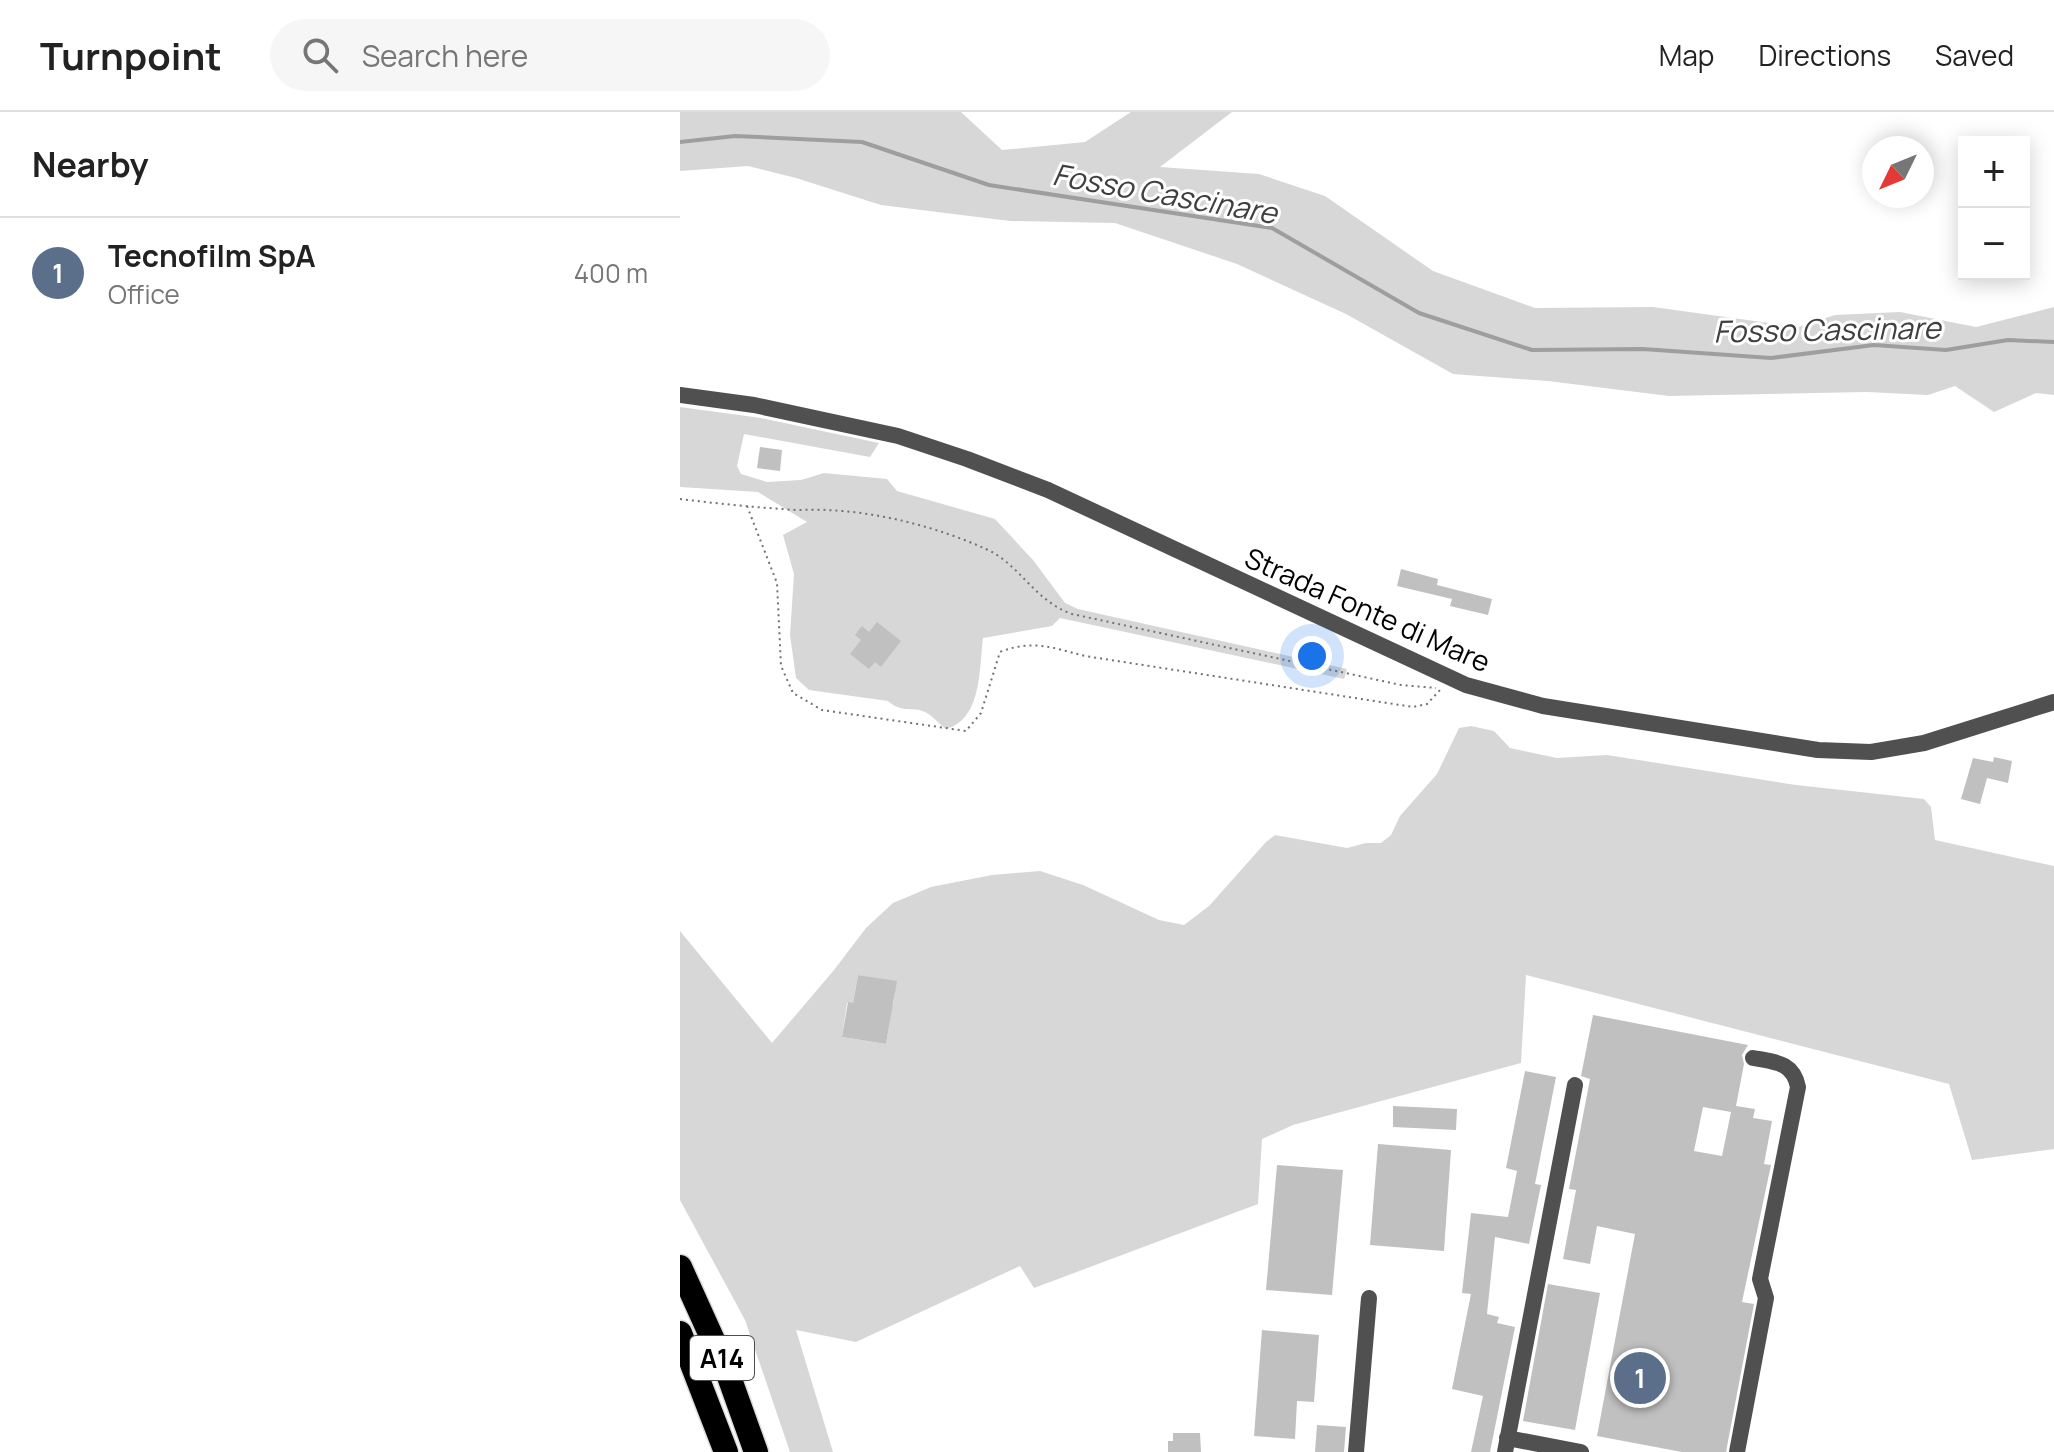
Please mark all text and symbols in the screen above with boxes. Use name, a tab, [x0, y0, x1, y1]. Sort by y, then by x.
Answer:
search box	[270, 19, 830, 91]
text: Turnpoint	[40, 29, 222, 81]
icon: search	[298, 33, 342, 77]
text: Search here	[362, 35, 528, 76]
text: Map	[1659, 36, 1714, 74]
text: Directions	[1758, 36, 1891, 74]
text: Saved	[1935, 36, 2014, 74]
north arrow	[1862, 136, 1934, 208]
map controls	[1958, 136, 2030, 280]
button: +	[1958, 136, 2030, 208]
text: Nearby	[32, 141, 148, 187]
water label: Fosso Cascinare	[1050, 153, 1282, 233]
button: −	[1958, 208, 2030, 280]
text: Tecnofilm SpA	[108, 235, 316, 276]
text: 1	[52, 255, 64, 291]
text: 400 m	[574, 255, 648, 291]
text: Office	[108, 276, 180, 312]
water label: Fosso Cascinare	[1713, 306, 1942, 351]
street label: Strada Fonte di Mare	[1239, 538, 1497, 680]
your location	[1292, 636, 1332, 676]
road number: A14	[690, 1336, 754, 1380]
pin: 1	[1614, 1348, 1666, 1408]

